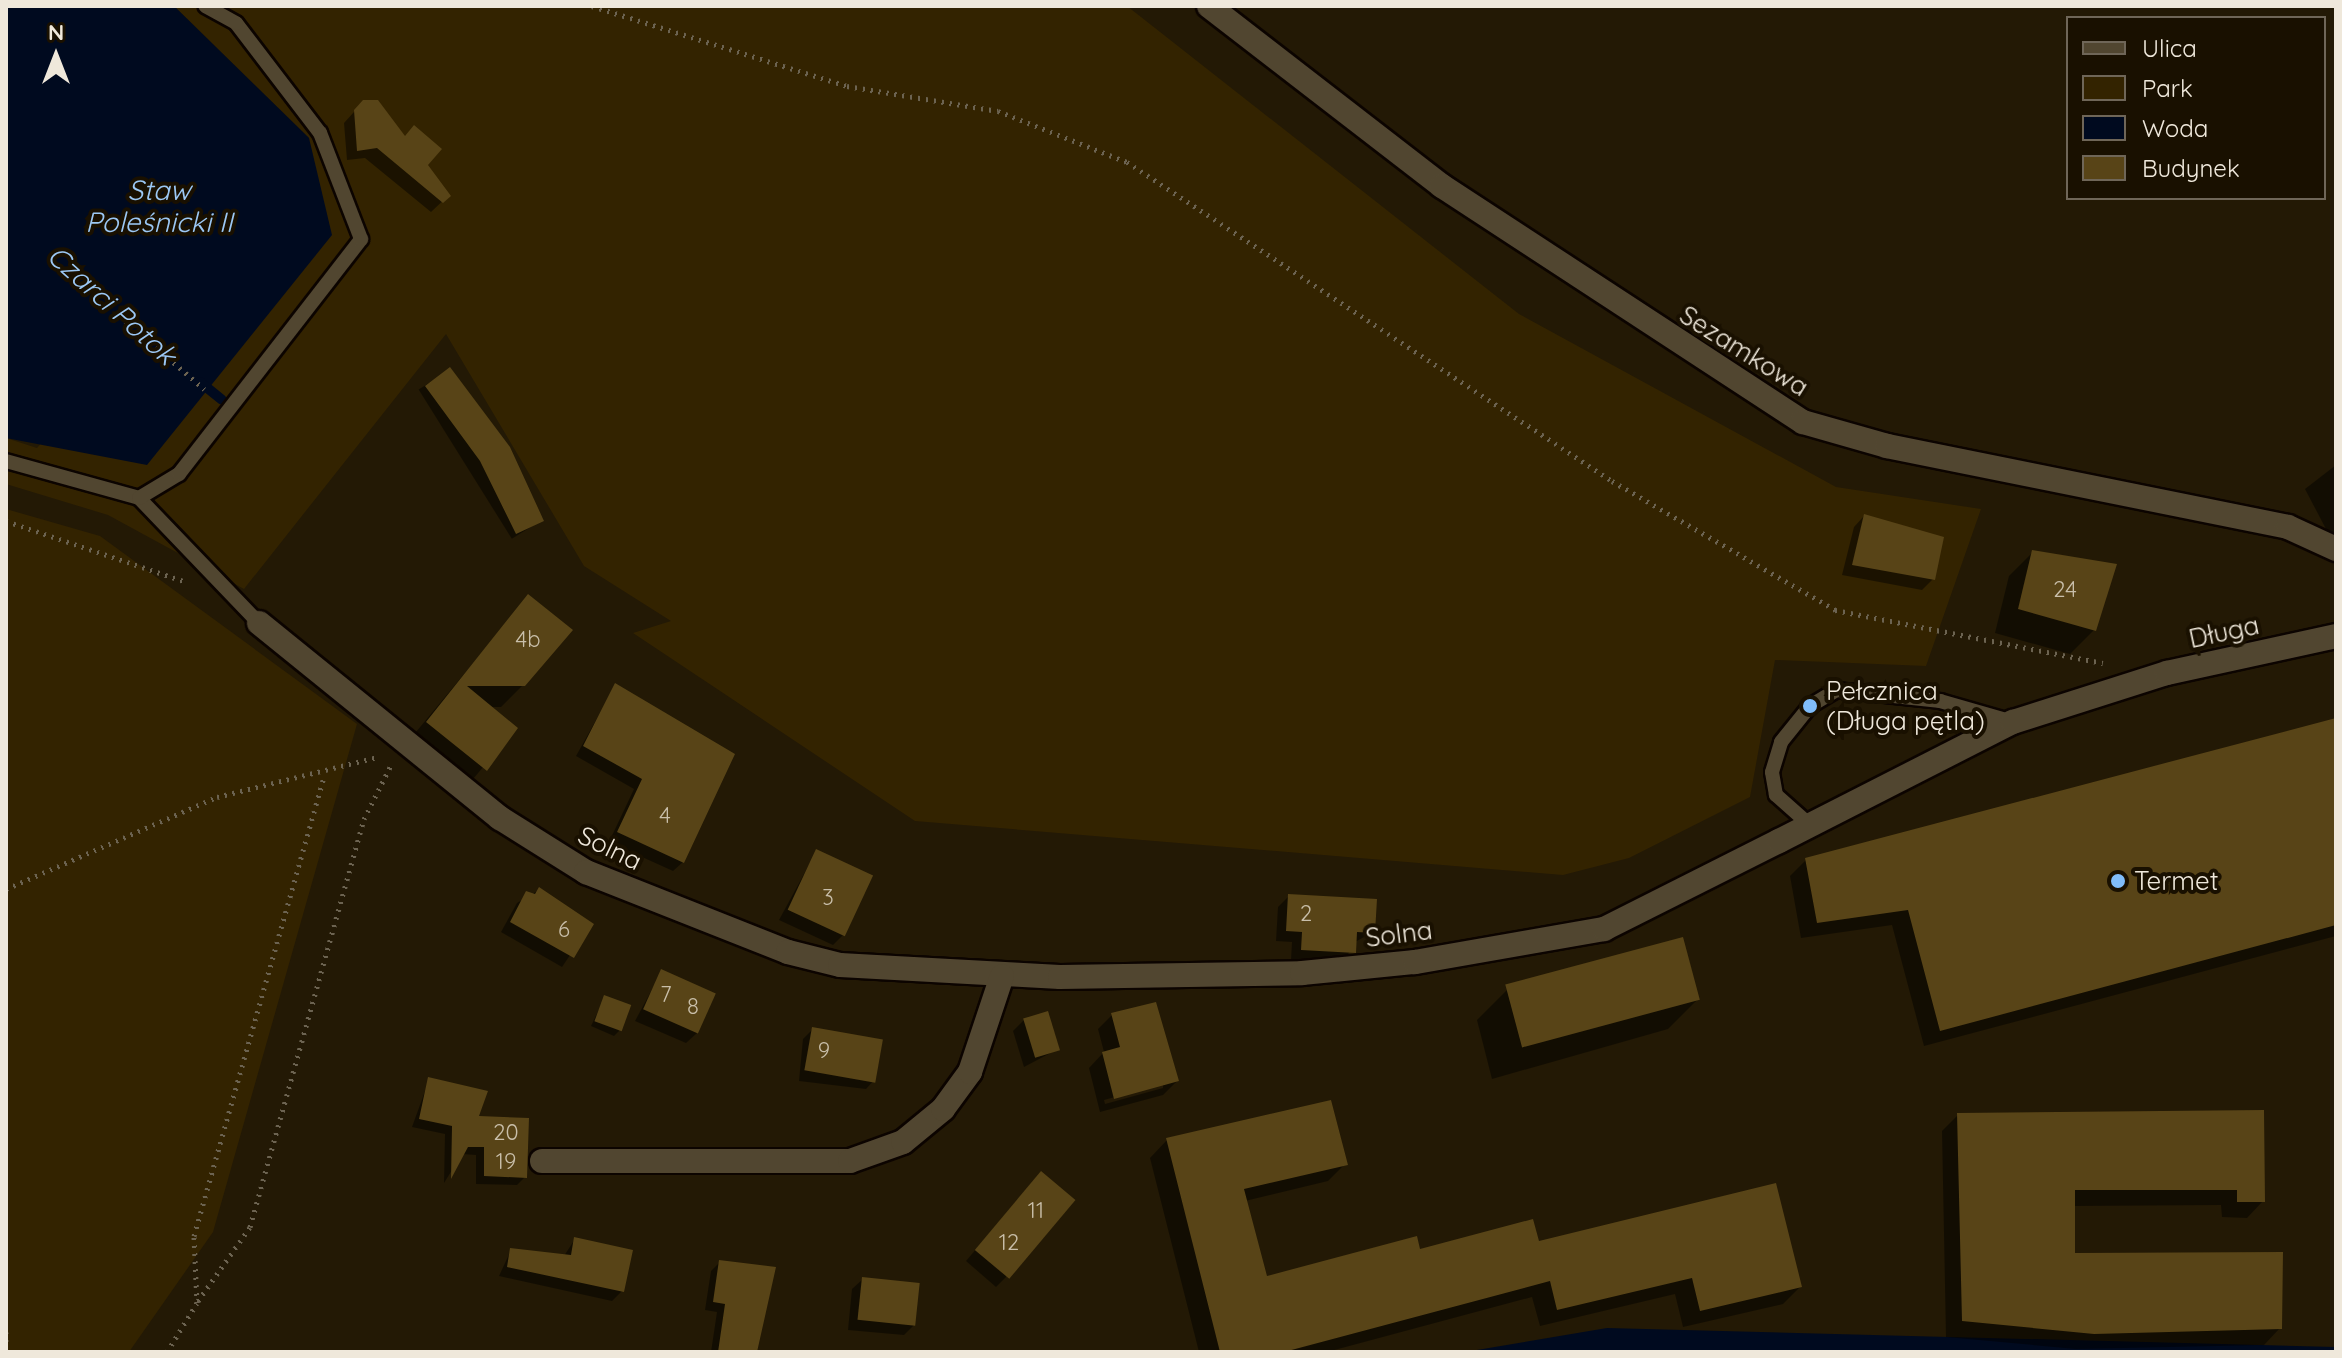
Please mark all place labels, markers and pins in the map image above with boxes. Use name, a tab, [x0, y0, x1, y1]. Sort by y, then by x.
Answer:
place label: Pełcznica (Długa pętla)	[1826, 675, 1985, 736]
marker: Pełcznica (Długa pętla)	[1801, 697, 1819, 715]
place label: Termet	[2134, 865, 2218, 897]
marker: Termet	[2109, 872, 2127, 890]

